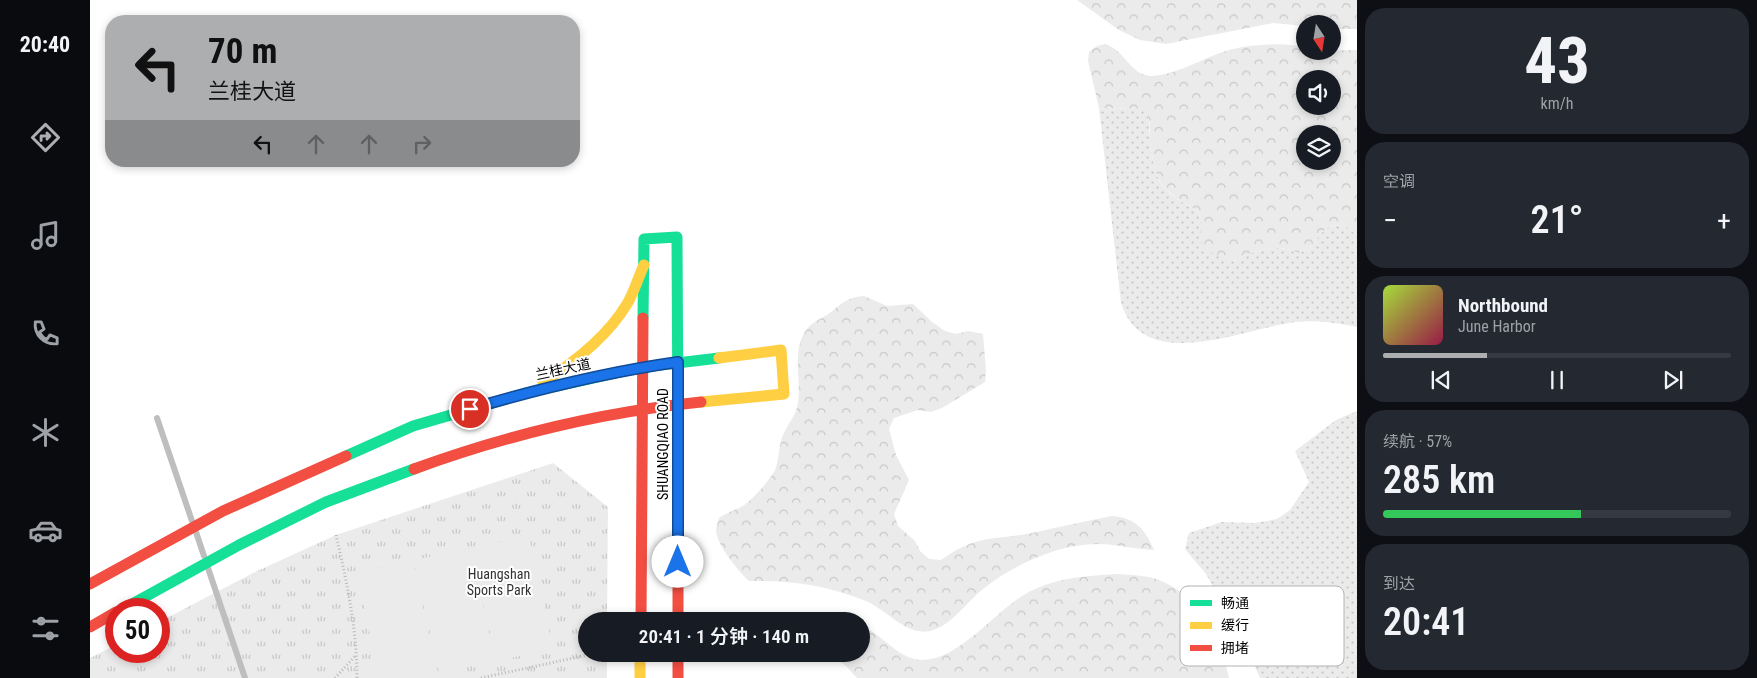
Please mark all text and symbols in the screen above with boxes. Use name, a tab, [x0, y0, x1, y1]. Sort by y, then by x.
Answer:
north arrow	[1296, 15, 1341, 60]
map controls	[1296, 15, 1341, 170]
text: 43	[1524, 23, 1590, 99]
text: 70 m	[208, 31, 277, 72]
text: 20:40	[20, 32, 70, 57]
icon: left	[125, 35, 190, 100]
button: sound	[1296, 70, 1341, 115]
text: 兰桂大道	[208, 79, 296, 104]
text: km/h	[1541, 94, 1573, 113]
icon: directions	[28, 120, 63, 155]
button: layers	[1296, 125, 1341, 170]
icon: left	[249, 130, 277, 158]
icon: ahead	[302, 130, 330, 158]
icon: ahead	[355, 130, 383, 158]
icon: right	[408, 130, 436, 158]
text: 空调	[1383, 172, 1415, 191]
text: 21°	[1531, 198, 1583, 242]
text: −	[1383, 204, 1397, 237]
text: +	[1717, 204, 1731, 237]
icon: music	[28, 218, 63, 253]
text: Northbound	[1458, 294, 1548, 317]
icon: phone	[28, 316, 63, 351]
text: June Harbor	[1458, 317, 1536, 336]
street label: 兰桂大道	[534, 355, 592, 383]
icon: previous	[1427, 366, 1455, 394]
icon: pause	[1543, 366, 1571, 394]
icon: next	[1659, 366, 1687, 394]
pin	[449, 388, 491, 430]
street label: SHUANGQIAO ROAD	[655, 388, 671, 500]
icon: arrive	[456, 395, 484, 423]
icon: climate	[28, 415, 63, 450]
text: 续航 · 57%	[1383, 432, 1452, 451]
text: 285 km	[1383, 458, 1495, 502]
icon: car	[28, 513, 63, 548]
position arrow	[651, 535, 703, 587]
park label: Huangshan Sports Park	[467, 566, 532, 598]
text: 到达	[1383, 574, 1415, 593]
legend	[1180, 586, 1344, 666]
text: 畅通	[1221, 595, 1249, 611]
speed limit sign: 50	[105, 598, 170, 663]
text: 20:41	[1383, 600, 1469, 644]
icon: filters	[28, 611, 63, 646]
text: 缓行	[1221, 617, 1249, 633]
text: 20:41 · 1 分钟 · 140 m	[639, 625, 809, 648]
text: 拥堵	[1221, 640, 1249, 656]

